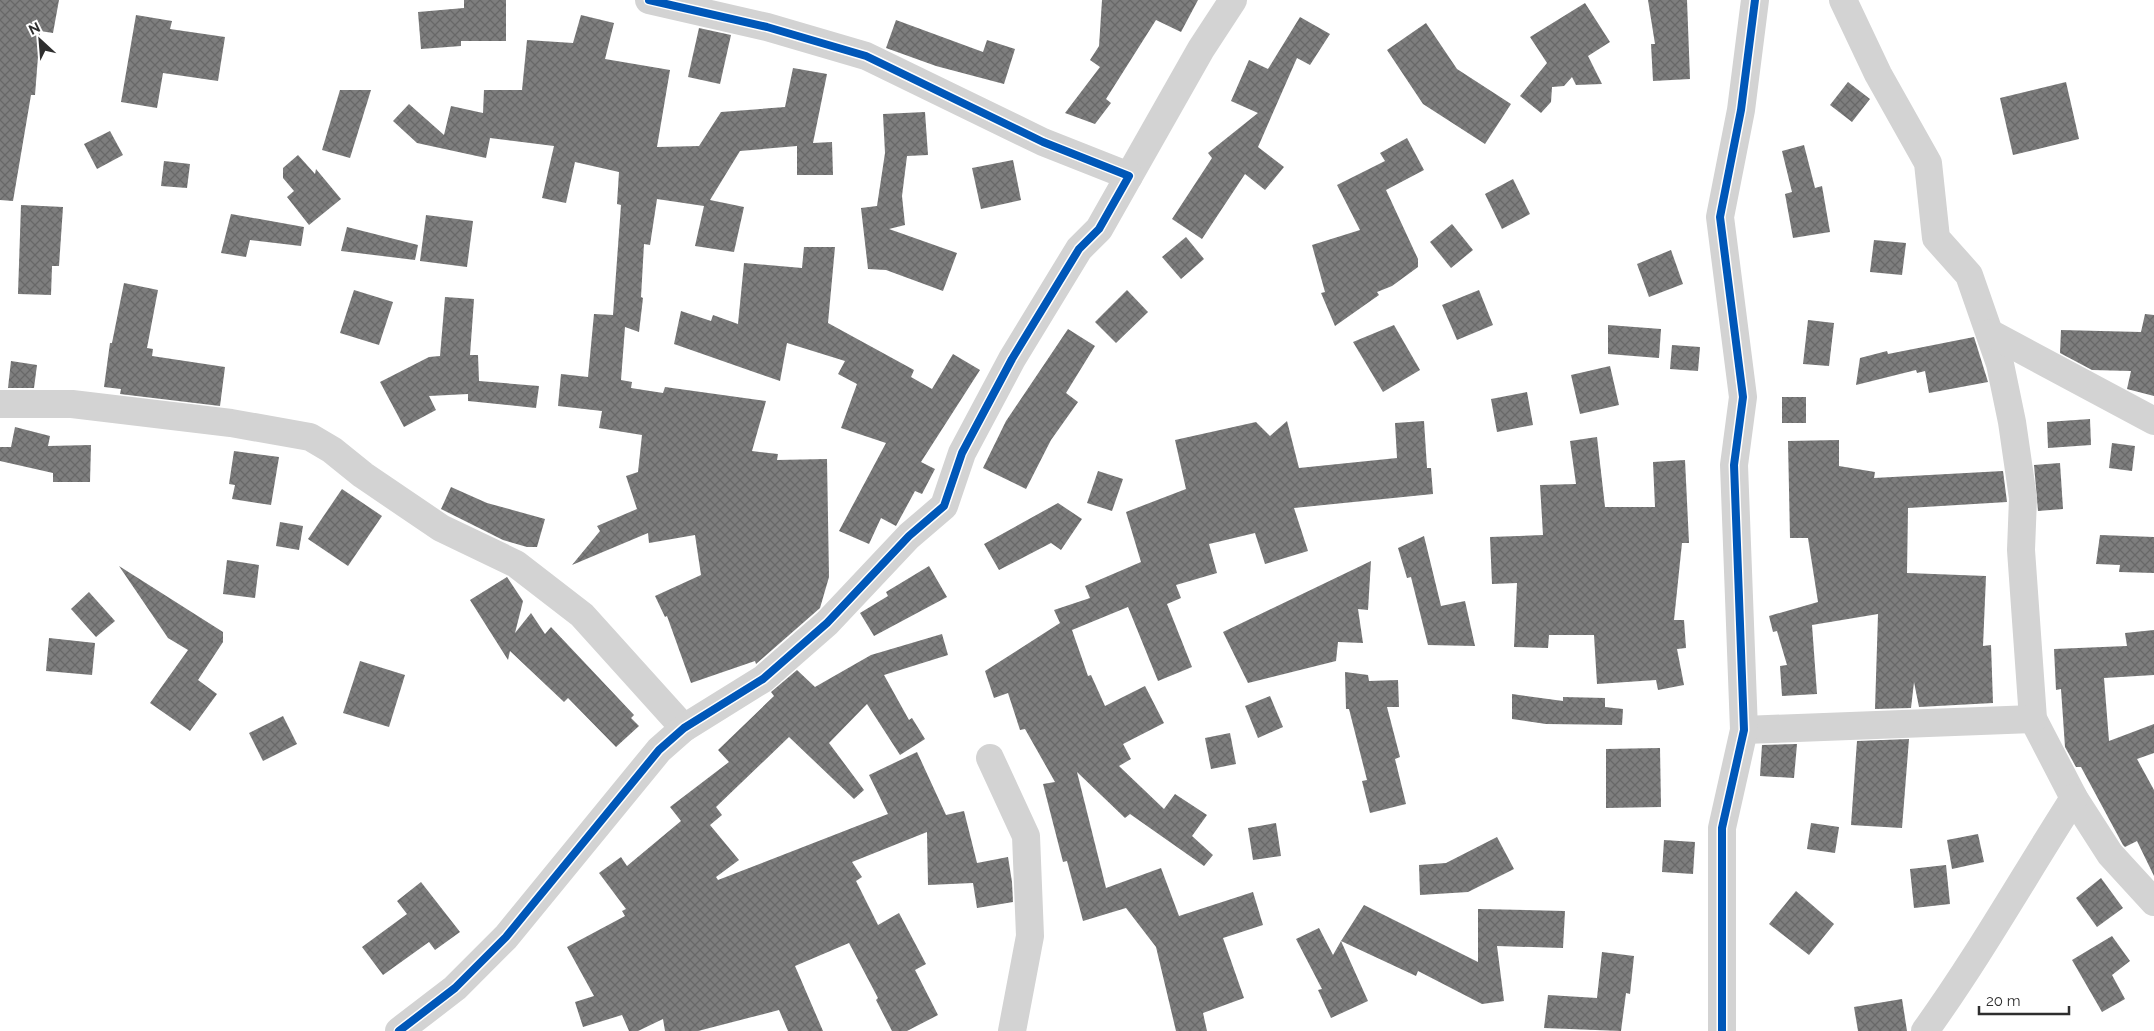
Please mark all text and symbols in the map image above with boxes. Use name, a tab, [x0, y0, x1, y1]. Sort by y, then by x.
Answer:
north arrow	[15, 15, 65, 65]
text: N	[26, 19, 43, 38]
scale bar	[1979, 984, 2069, 1016]
text: 20 m	[1986, 992, 2021, 1010]

